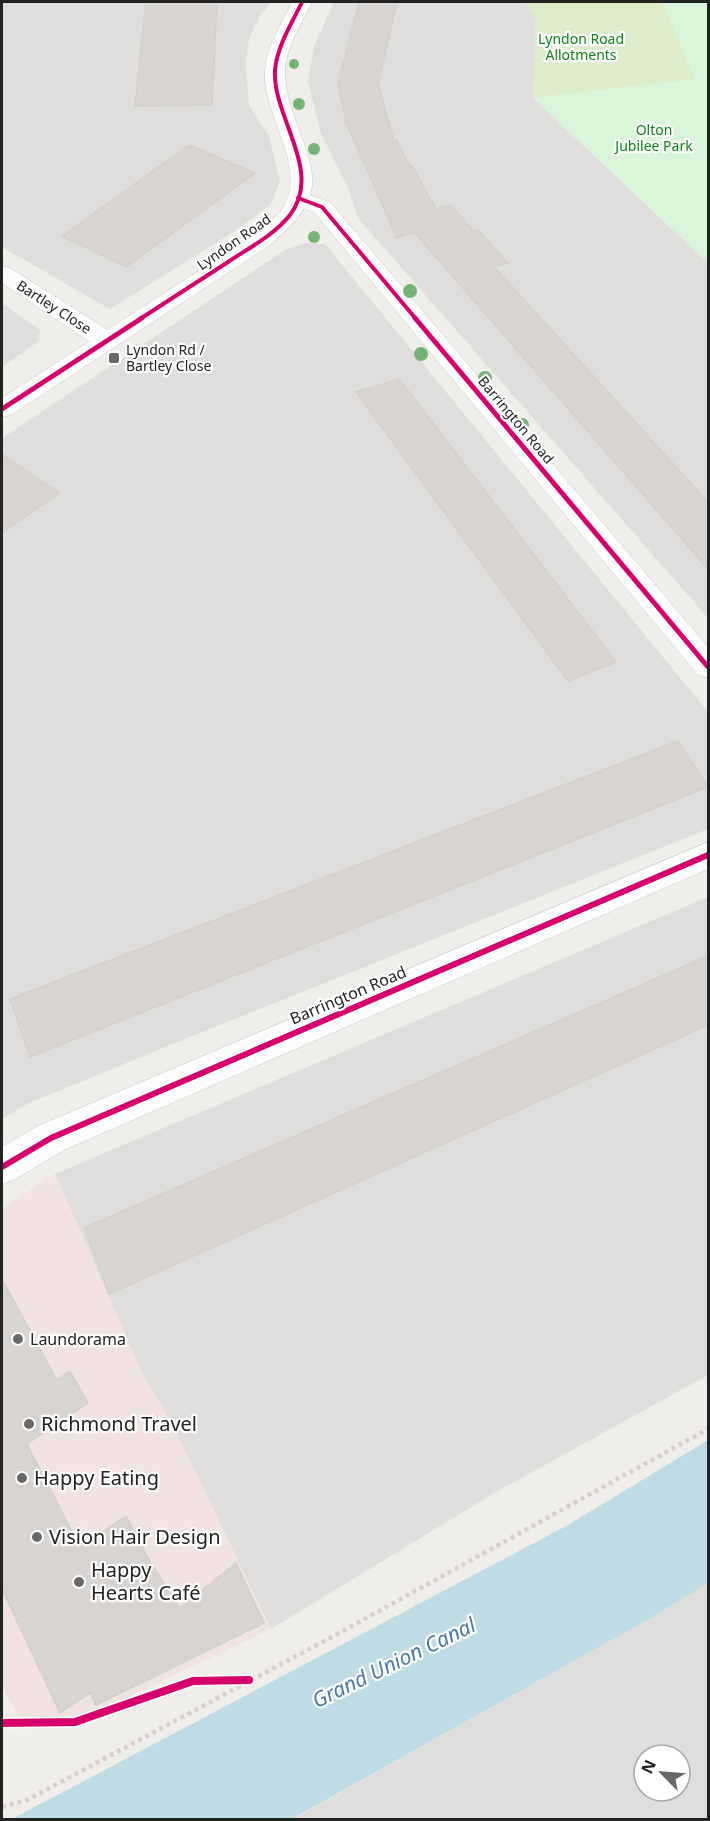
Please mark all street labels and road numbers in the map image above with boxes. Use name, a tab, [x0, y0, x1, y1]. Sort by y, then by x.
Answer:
street label: Lyndon Road	[193, 209, 274, 274]
street label: Bartley Close	[13, 275, 95, 338]
street label: Barrington Road	[474, 372, 559, 467]
street label: Barrington Road	[286, 961, 410, 1029]

